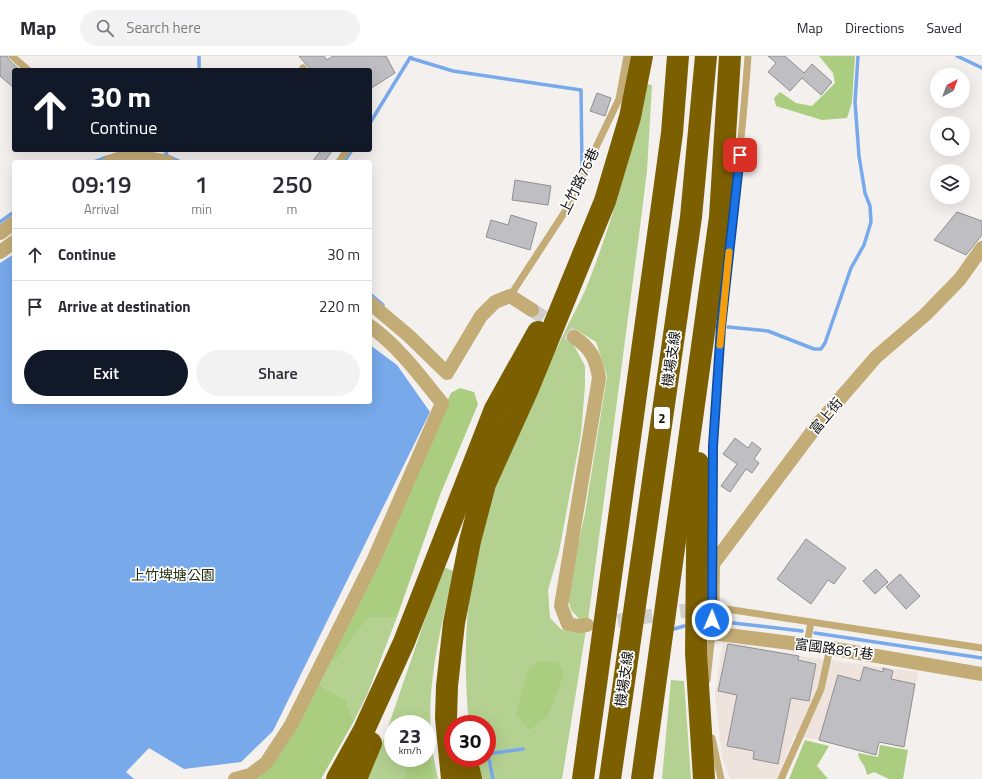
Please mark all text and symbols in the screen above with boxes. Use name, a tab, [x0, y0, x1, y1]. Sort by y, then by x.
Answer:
search box	[80, 10, 360, 46]
text: Map	[20, 13, 56, 42]
text: Search here	[126, 16, 201, 39]
icon: search	[94, 17, 116, 39]
text: Map	[797, 17, 823, 38]
text: Directions	[845, 17, 904, 38]
text: Saved	[926, 17, 962, 38]
north arrow	[930, 68, 970, 108]
map controls	[930, 68, 970, 204]
text: 30 m	[90, 75, 151, 118]
icon: ahead	[24, 84, 76, 136]
text: Continue	[90, 114, 157, 141]
button: search	[930, 116, 970, 156]
pin	[723, 138, 757, 172]
street label: 上竹路76巷	[553, 144, 604, 218]
icon: arrive	[729, 144, 751, 166]
button: layers	[930, 164, 970, 204]
text: 09:19	[72, 166, 131, 202]
text: 1	[195, 166, 208, 202]
text: 250	[272, 166, 312, 202]
text: Arrival	[84, 199, 119, 219]
text: min	[191, 199, 212, 219]
text: m	[287, 199, 297, 219]
text: Continue	[58, 243, 116, 266]
text: 30 m	[327, 243, 360, 266]
icon: ahead	[24, 244, 46, 266]
text: Arrive at destination	[58, 295, 191, 318]
text: 220 m	[319, 295, 360, 318]
icon: arrive	[24, 296, 46, 318]
street label: 機場支線	[656, 330, 685, 388]
button: Exit	[24, 350, 188, 396]
button: Share	[196, 350, 360, 396]
street label: 富上街	[804, 393, 847, 439]
road number: 2	[654, 407, 670, 429]
park label: 上竹埤塘公園	[131, 564, 215, 585]
position arrow	[691, 599, 733, 641]
street label: 富國路861巷	[793, 633, 875, 664]
street label: 機場支線	[609, 650, 638, 708]
speed limit sign: 30	[444, 715, 496, 767]
text: 23	[399, 720, 421, 751]
text: km/h	[399, 743, 421, 758]

